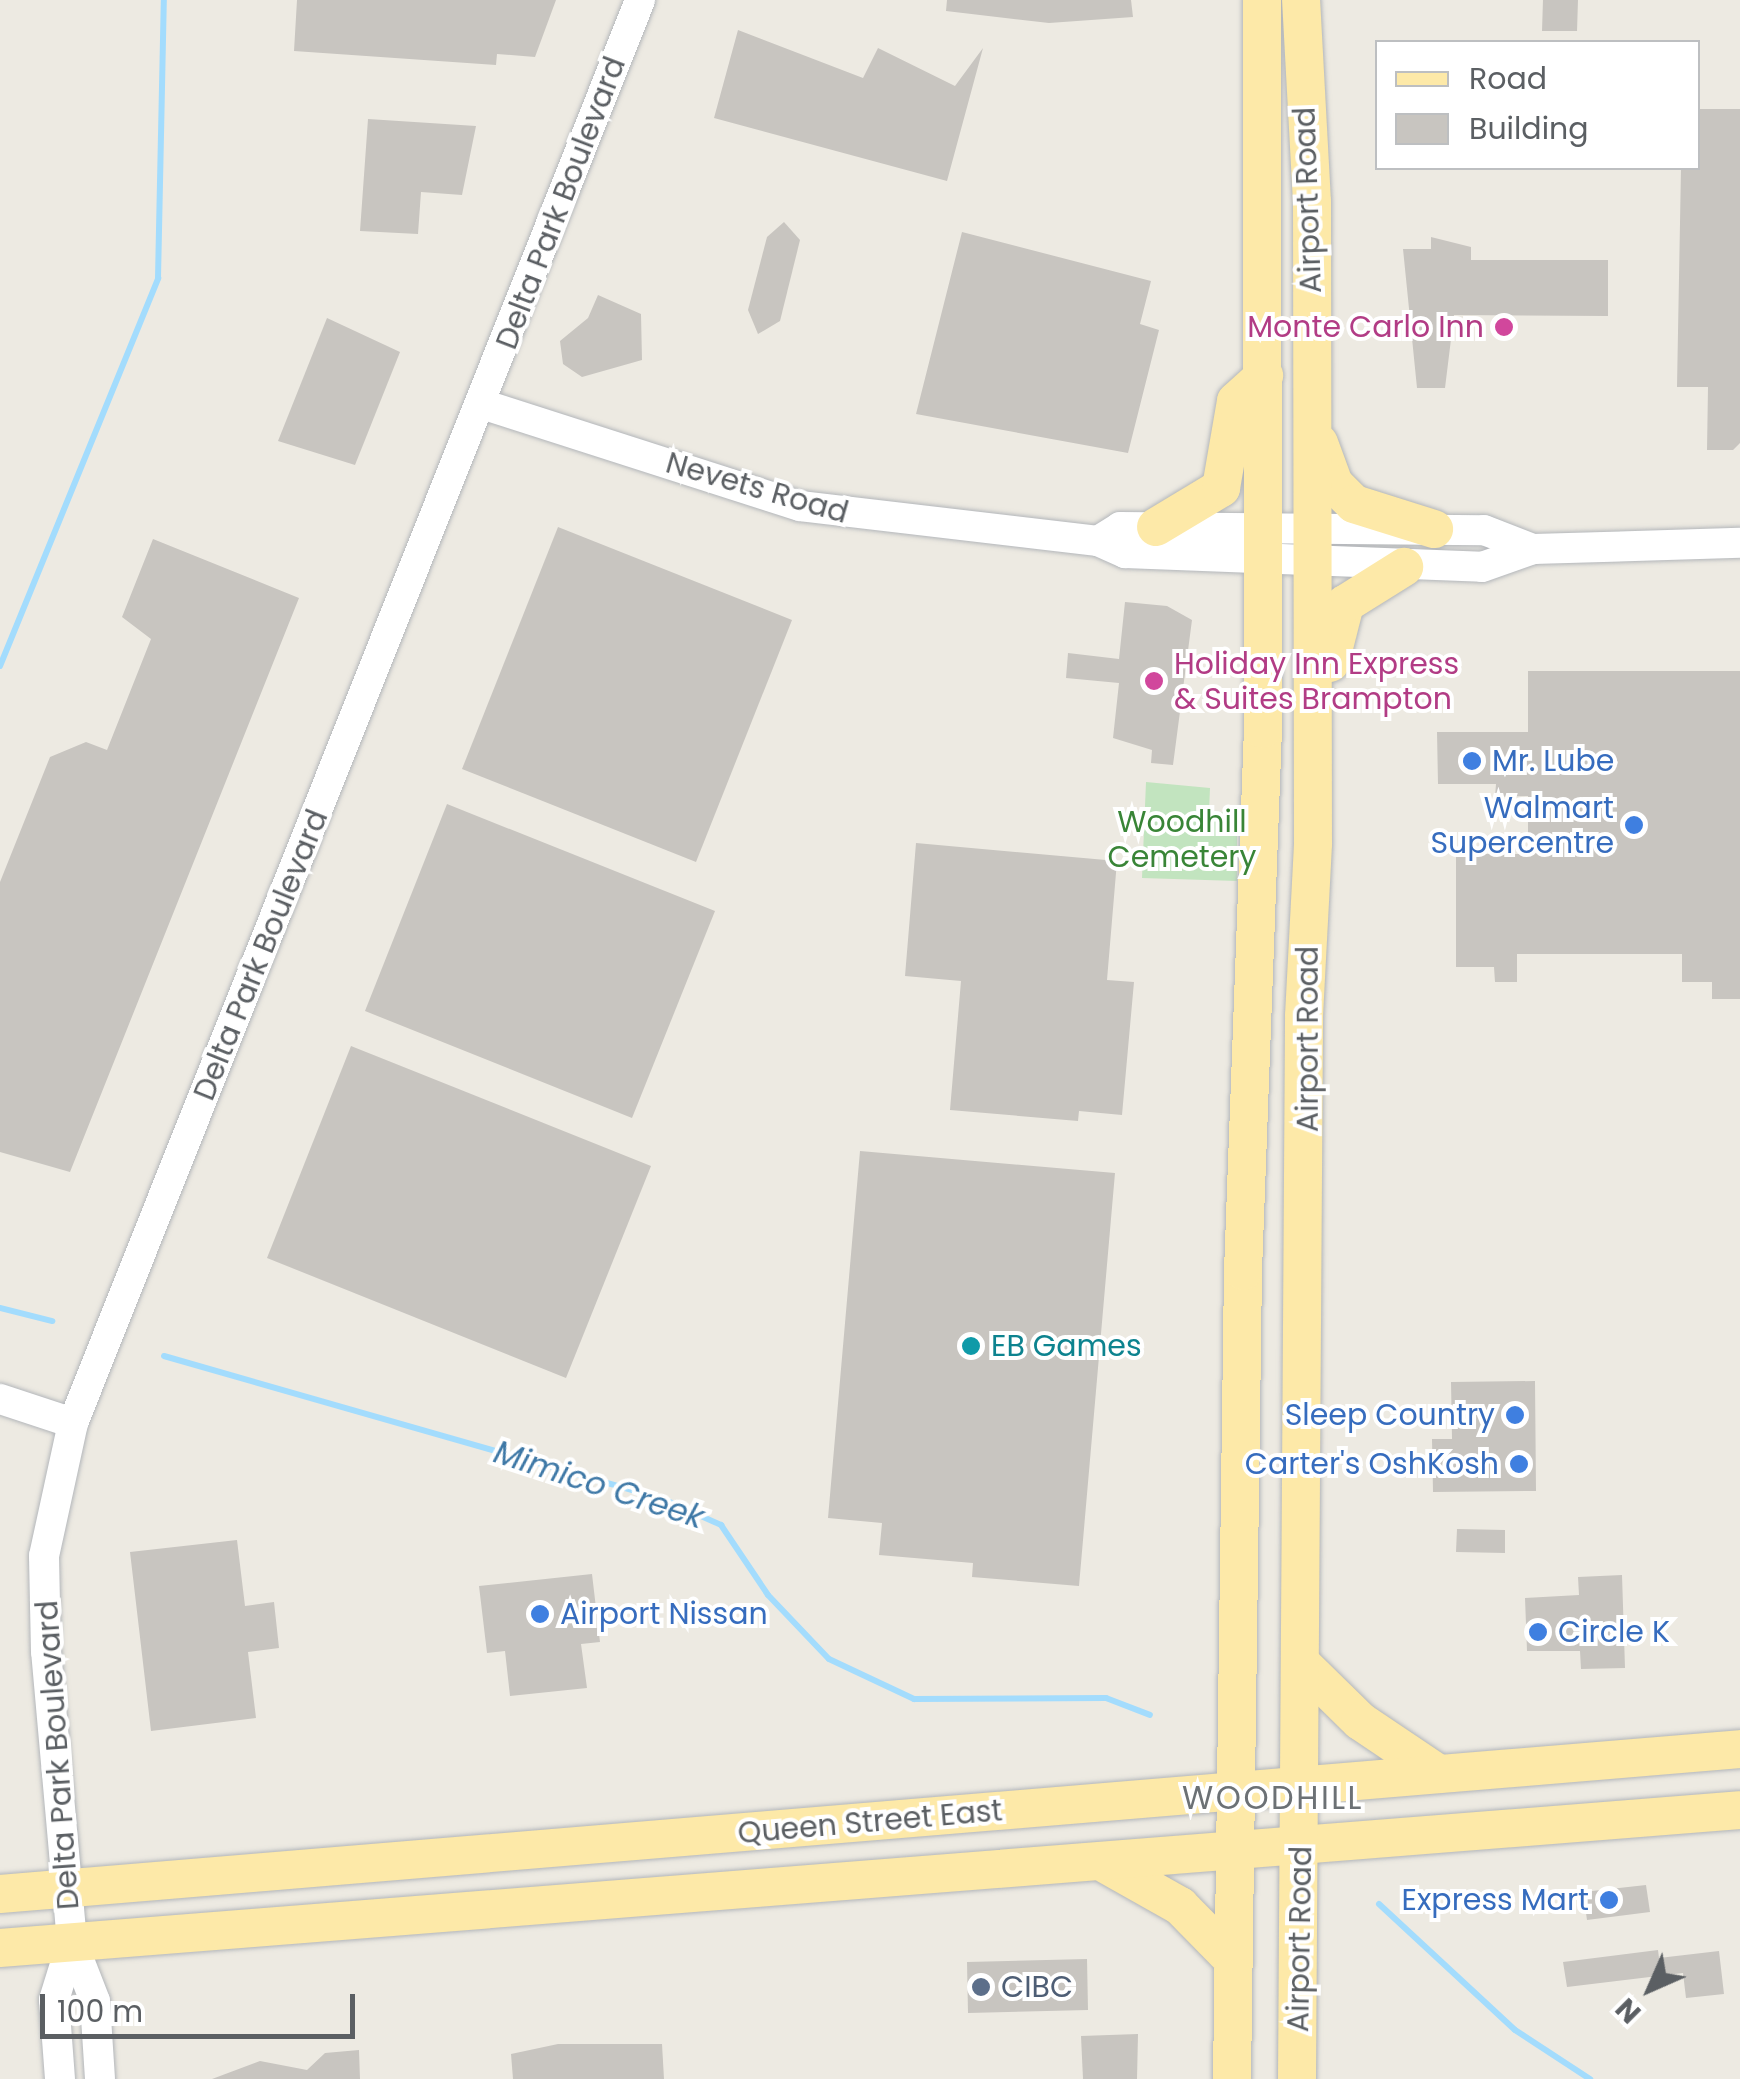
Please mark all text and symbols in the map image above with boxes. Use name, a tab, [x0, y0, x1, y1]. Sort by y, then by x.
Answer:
legend	[1375, 40, 1700, 170]
street label: Delta Park Boulevard	[489, 52, 633, 354]
text: Road	[1469, 57, 1547, 100]
street label: Airport Road	[1287, 106, 1329, 294]
text: Building	[1469, 107, 1589, 150]
place label: Monte Carlo Inn	[1247, 309, 1484, 345]
marker: Monte Carlo Inn	[1493, 316, 1515, 338]
street label: Nevets Road	[662, 445, 852, 531]
place label: Holiday Inn Express & Suites Brampton	[1174, 646, 1459, 716]
marker: Holiday Inn Express & Suites Brampton	[1143, 670, 1165, 692]
place label: Mr. Lube	[1492, 743, 1614, 779]
marker: Mr. Lube	[1461, 750, 1483, 772]
place label: Walmart Supercentre	[1430, 790, 1614, 860]
park label: Woodhill Cemetery	[1108, 804, 1256, 874]
street label: Delta Park Boulevard	[186, 805, 336, 1105]
marker: Walmart Supercentre	[1623, 814, 1645, 836]
street label: Airport Road	[1290, 946, 1326, 1132]
place label: EB Games	[991, 1328, 1142, 1364]
marker: EB Games	[960, 1335, 982, 1357]
place label: Sleep Country	[1285, 1397, 1495, 1433]
marker: Sleep Country	[1504, 1404, 1526, 1426]
water label: Mimico Creek	[489, 1433, 709, 1537]
place label: Carter's OshKosh	[1245, 1446, 1499, 1482]
marker: Carter's OshKosh	[1508, 1453, 1530, 1475]
place label: Airport Nissan	[560, 1596, 768, 1632]
street label: Delta Park Boulevard	[29, 1599, 87, 1911]
marker: Airport Nissan	[529, 1603, 551, 1625]
place label: Circle K	[1558, 1614, 1670, 1650]
marker: Circle K	[1527, 1621, 1549, 1643]
district label: WOODHILL	[1182, 1779, 1364, 1817]
street label: Queen Street East	[736, 1793, 1004, 1851]
street label: Airport Road	[1280, 1846, 1320, 2032]
place label: Express Mart	[1402, 1882, 1589, 1918]
marker: Express Mart	[1598, 1889, 1620, 1911]
north arrow	[1600, 1939, 1700, 2039]
place label: CIBC	[1001, 1969, 1073, 2005]
scale bar	[45, 1974, 360, 2036]
marker: CIBC	[970, 1976, 992, 1998]
text: N	[1607, 1989, 1650, 2032]
text: 100 m	[57, 1990, 143, 2033]

